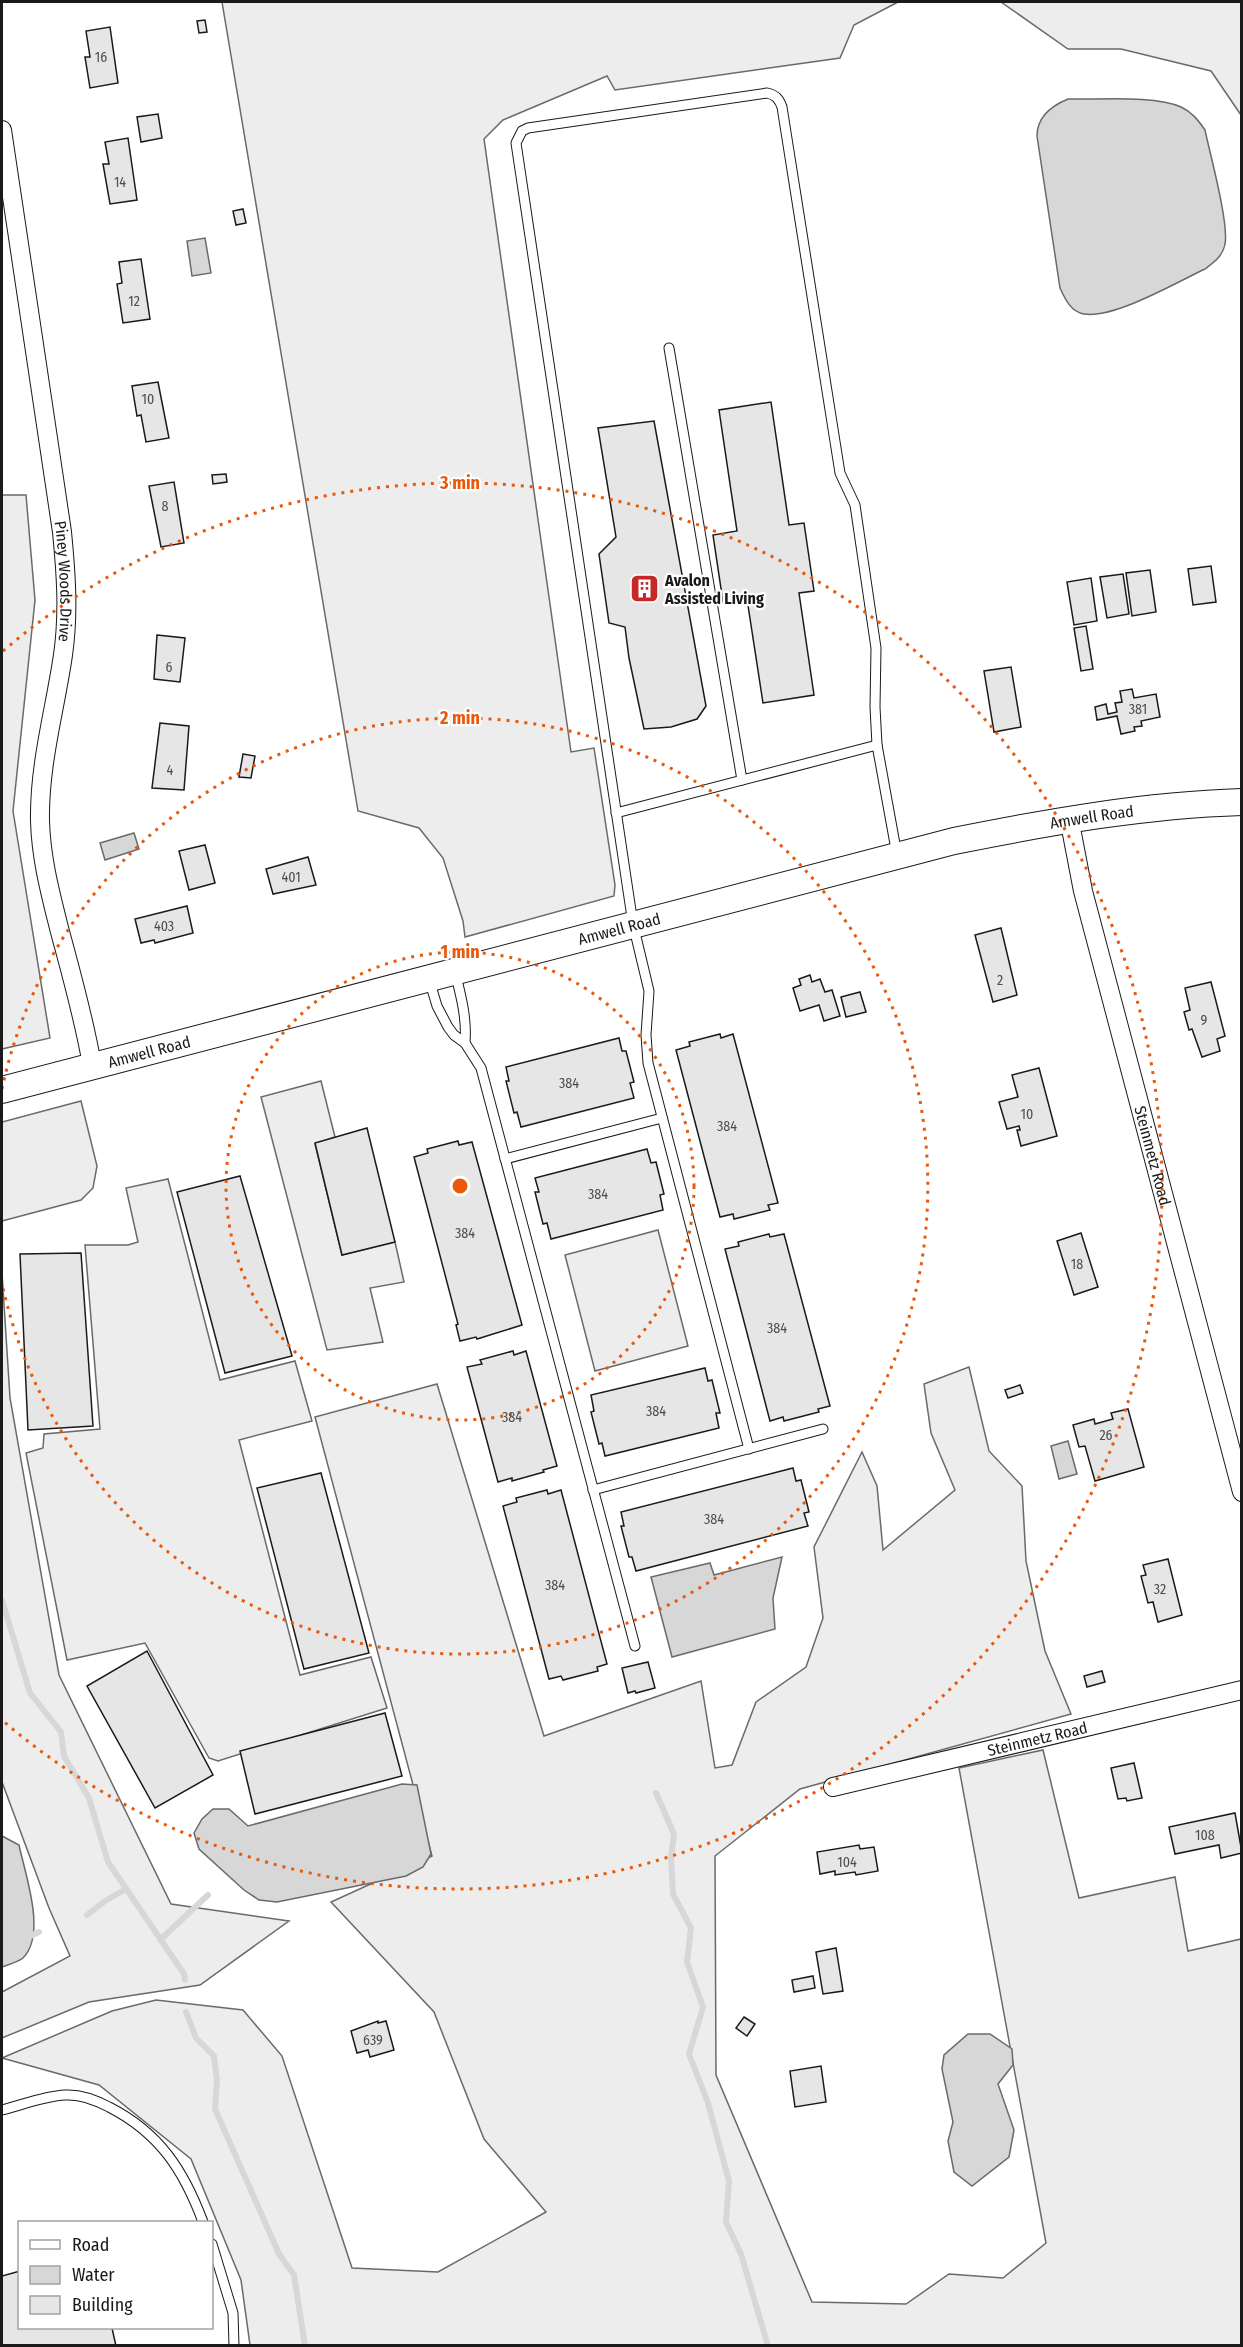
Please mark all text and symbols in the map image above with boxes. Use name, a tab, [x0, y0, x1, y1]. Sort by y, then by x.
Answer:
house number: 16	[95, 49, 107, 66]
house number: 14	[114, 174, 126, 191]
house number: 12	[128, 293, 140, 310]
house number: 10	[142, 391, 154, 408]
text: 3 min	[439, 472, 480, 494]
house number: 8	[162, 498, 169, 515]
street label: Piney Woods Drive	[50, 520, 75, 643]
place label: Avalon Assisted Living	[664, 571, 764, 608]
building icon: Avalon Assisted Living	[628, 573, 660, 605]
house number: 6	[166, 659, 173, 676]
house number: 381	[1129, 701, 1147, 718]
text: 2 min	[439, 707, 480, 729]
house number: 4	[167, 762, 174, 779]
street label: Amwell Road	[1049, 802, 1135, 833]
house number: 401	[281, 869, 301, 886]
street label: Amwell Road	[576, 909, 663, 949]
house number: 403	[154, 918, 174, 935]
text: 1 min	[440, 941, 480, 963]
house number: 2	[997, 972, 1003, 989]
house number: 9	[1201, 1012, 1208, 1029]
street label: Amwell Road	[106, 1032, 192, 1072]
house number: 384	[559, 1075, 579, 1092]
street label: Steinmetz Road	[1130, 1104, 1175, 1207]
house number: 10	[1021, 1106, 1033, 1123]
house number: 384	[717, 1118, 737, 1135]
centre of rings	[450, 1176, 470, 1196]
house number: 384	[588, 1186, 608, 1203]
house number: 384	[455, 1225, 475, 1242]
house number: 18	[1071, 1256, 1083, 1273]
house number: 384	[767, 1320, 787, 1337]
house number: 384	[646, 1403, 666, 1420]
house number: 384	[502, 1409, 522, 1426]
house number: 26	[1099, 1427, 1113, 1444]
house number: 384	[704, 1511, 724, 1528]
house number: 384	[545, 1577, 565, 1594]
house number: 32	[1154, 1581, 1166, 1598]
street label: Steinmetz Road	[986, 1718, 1089, 1760]
house number: 108	[1195, 1827, 1215, 1844]
house number: 104	[837, 1854, 857, 1871]
house number: 639	[363, 2032, 383, 2049]
legend	[18, 2221, 213, 2329]
text: Road	[72, 2234, 109, 2256]
text: Water	[72, 2264, 115, 2286]
text: Building	[72, 2294, 133, 2316]

